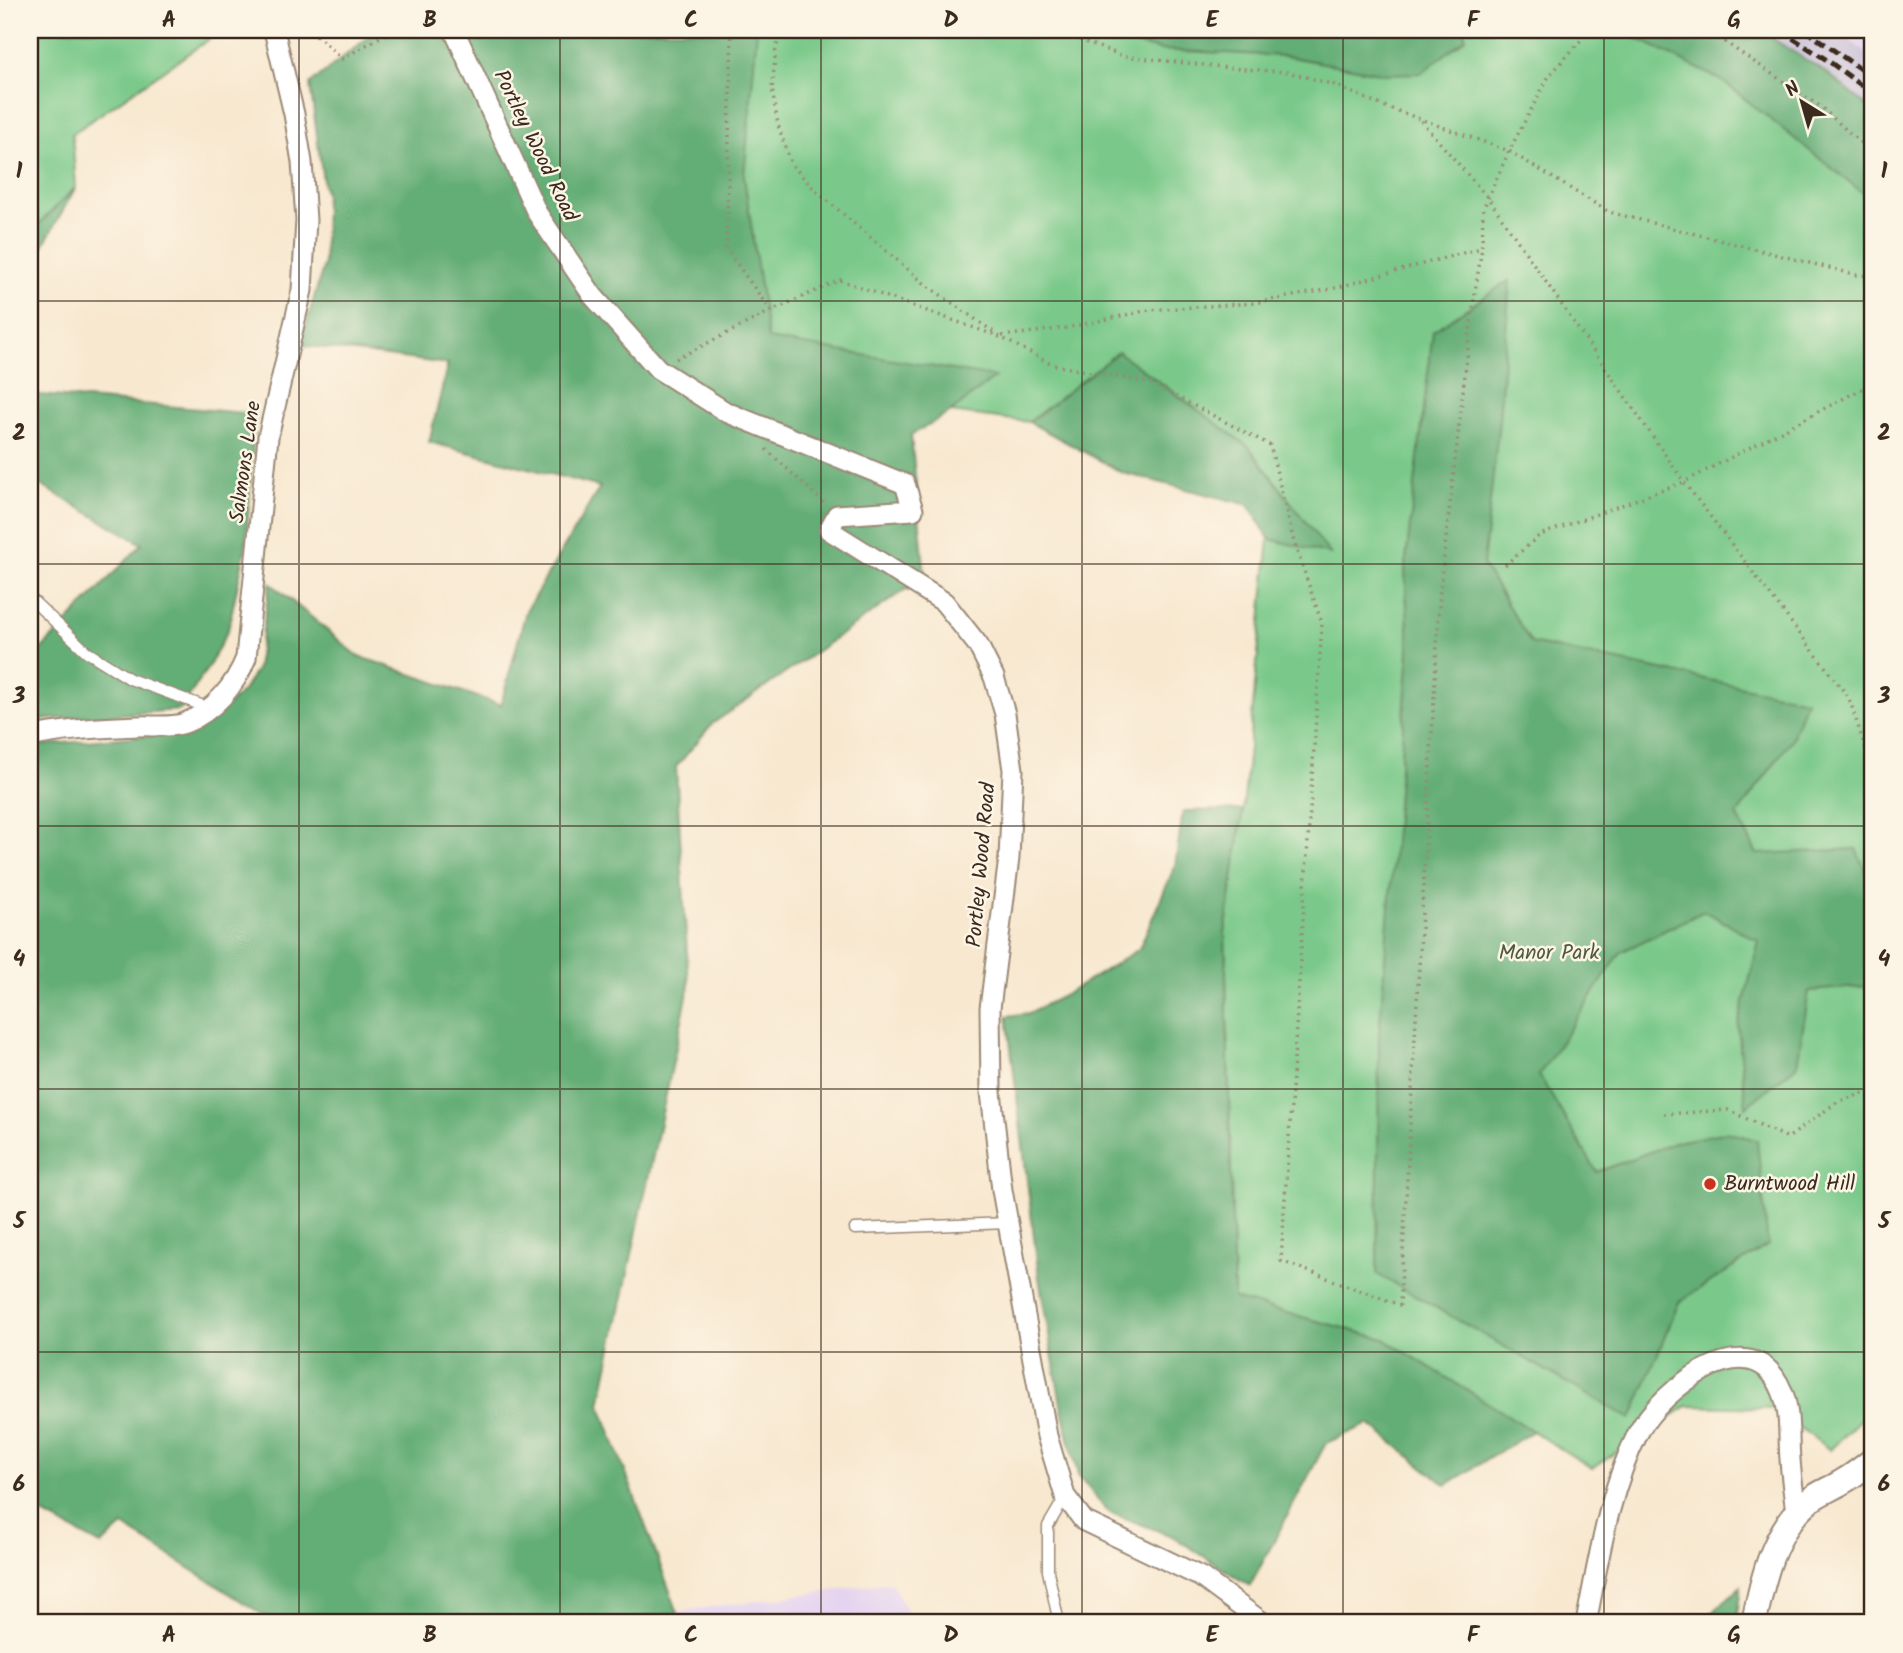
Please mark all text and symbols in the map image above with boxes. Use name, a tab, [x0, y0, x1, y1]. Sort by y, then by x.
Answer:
text: A	[162, 3, 176, 39]
text: B	[423, 3, 437, 39]
text: C	[684, 3, 698, 39]
text: D	[943, 3, 959, 39]
text: E	[1206, 3, 1220, 39]
text: F	[1467, 3, 1481, 39]
text: G	[1727, 3, 1741, 39]
street label: Portley Wood Road	[484, 64, 586, 228]
north arrow	[1766, 66, 1836, 136]
text: N	[1779, 74, 1807, 106]
text: 1	[16, 154, 23, 190]
text: 1	[1881, 154, 1888, 190]
street label: Salmons Lane	[221, 398, 271, 525]
text: 2	[12, 416, 26, 452]
text: 2	[1877, 416, 1891, 452]
text: 3	[12, 679, 26, 715]
text: 3	[1877, 679, 1891, 715]
street label: Portley Wood Road	[958, 781, 1006, 949]
park label: Manor Park	[1499, 937, 1599, 970]
text: 4	[13, 942, 26, 978]
text: 4	[1878, 942, 1891, 978]
place label: Burntwood Hill	[1724, 1168, 1855, 1201]
marker: Burntwood Hill	[1702, 1176, 1718, 1192]
text: 5	[12, 1204, 27, 1240]
text: 5	[1877, 1204, 1892, 1240]
text: 6	[13, 1467, 25, 1503]
text: 6	[1878, 1467, 1890, 1503]
text: A	[162, 1618, 176, 1653]
text: B	[423, 1618, 437, 1653]
text: C	[684, 1618, 698, 1653]
text: D	[943, 1618, 959, 1653]
text: E	[1206, 1618, 1220, 1653]
text: F	[1467, 1618, 1481, 1653]
text: G	[1727, 1618, 1741, 1653]

